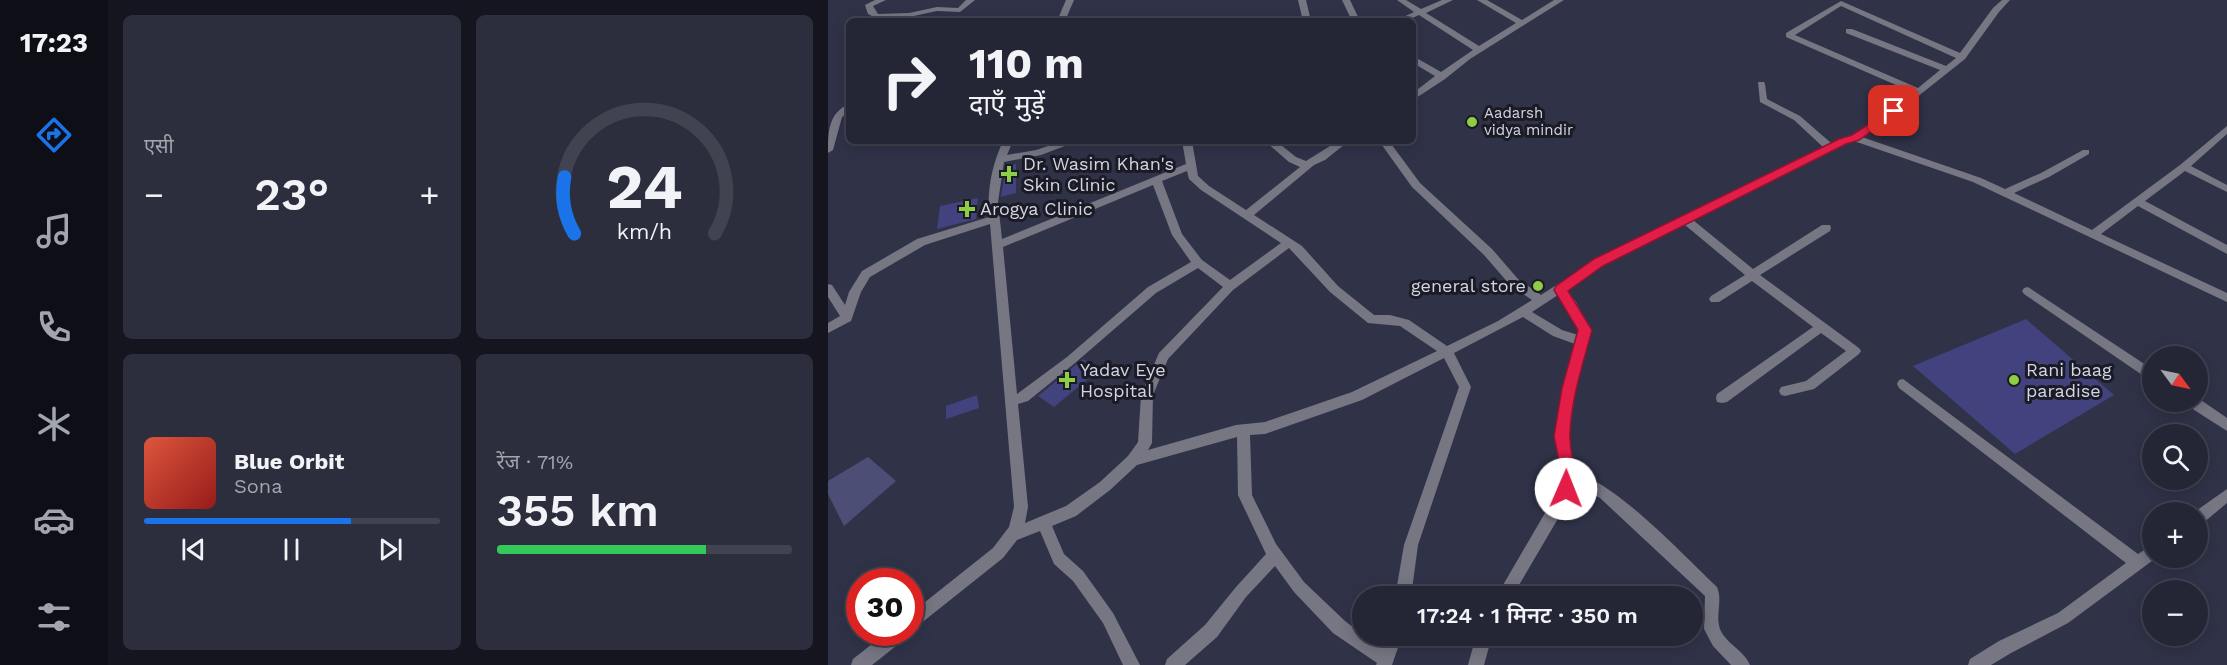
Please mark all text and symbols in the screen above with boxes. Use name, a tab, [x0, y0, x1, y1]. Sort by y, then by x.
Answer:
text: 17:23	[20, 27, 88, 59]
text: 110 m	[969, 39, 1084, 88]
icon: right	[870, 42, 948, 120]
pin	[1868, 85, 1919, 136]
text: दाएँ मुड़ें	[969, 89, 1045, 121]
icon: arrive	[1877, 94, 1910, 127]
place label: Aadarsh vidya mindir	[1484, 104, 1573, 139]
icon: directions	[33, 114, 75, 156]
marker: Aadarsh vidya mindir	[1465, 115, 1479, 129]
text: एसी	[144, 134, 174, 158]
text: 24	[606, 150, 683, 223]
place label: Dr. Wasim Khan's Skin Clinic	[1023, 153, 1174, 195]
marker: Dr. Wasim Khan's Skin Clinic	[1000, 165, 1018, 183]
text: 23°	[254, 168, 329, 221]
text: −	[144, 175, 164, 214]
text: +	[420, 175, 439, 214]
place label: Arogya Clinic	[980, 198, 1093, 219]
marker: Arogya Clinic	[958, 200, 976, 218]
icon: music	[33, 210, 75, 252]
text: km/h	[617, 219, 672, 244]
place label: general store	[1411, 275, 1526, 296]
marker: general store	[1531, 279, 1545, 293]
icon: phone	[33, 306, 75, 348]
north arrow	[2142, 346, 2208, 412]
map controls	[2142, 346, 2208, 646]
place label: Yadav Eye Hospital	[1080, 359, 1166, 401]
place label: Rani baag paradise	[2026, 359, 2112, 401]
marker: Yadav Eye Hospital	[1058, 371, 1076, 389]
marker: Rani baag paradise	[2007, 373, 2021, 387]
icon: climate	[33, 403, 75, 445]
button: search	[2142, 424, 2208, 490]
text: Blue Orbit	[234, 449, 344, 474]
text: रेंज · 71%	[497, 450, 573, 474]
position arrow	[1534, 457, 1598, 521]
text: Sona	[234, 474, 283, 498]
text: 355 km	[497, 484, 659, 537]
icon: car	[33, 499, 75, 541]
button: +	[2142, 502, 2208, 568]
icon: previous	[177, 533, 210, 566]
icon: pause	[275, 533, 308, 566]
icon: next	[374, 533, 407, 566]
speed limit sign: 30	[846, 568, 924, 646]
button: −	[2142, 580, 2208, 646]
icon: filters	[33, 596, 75, 638]
text: 17:24 · 1 मिनट · 350 m	[1417, 603, 1638, 628]

